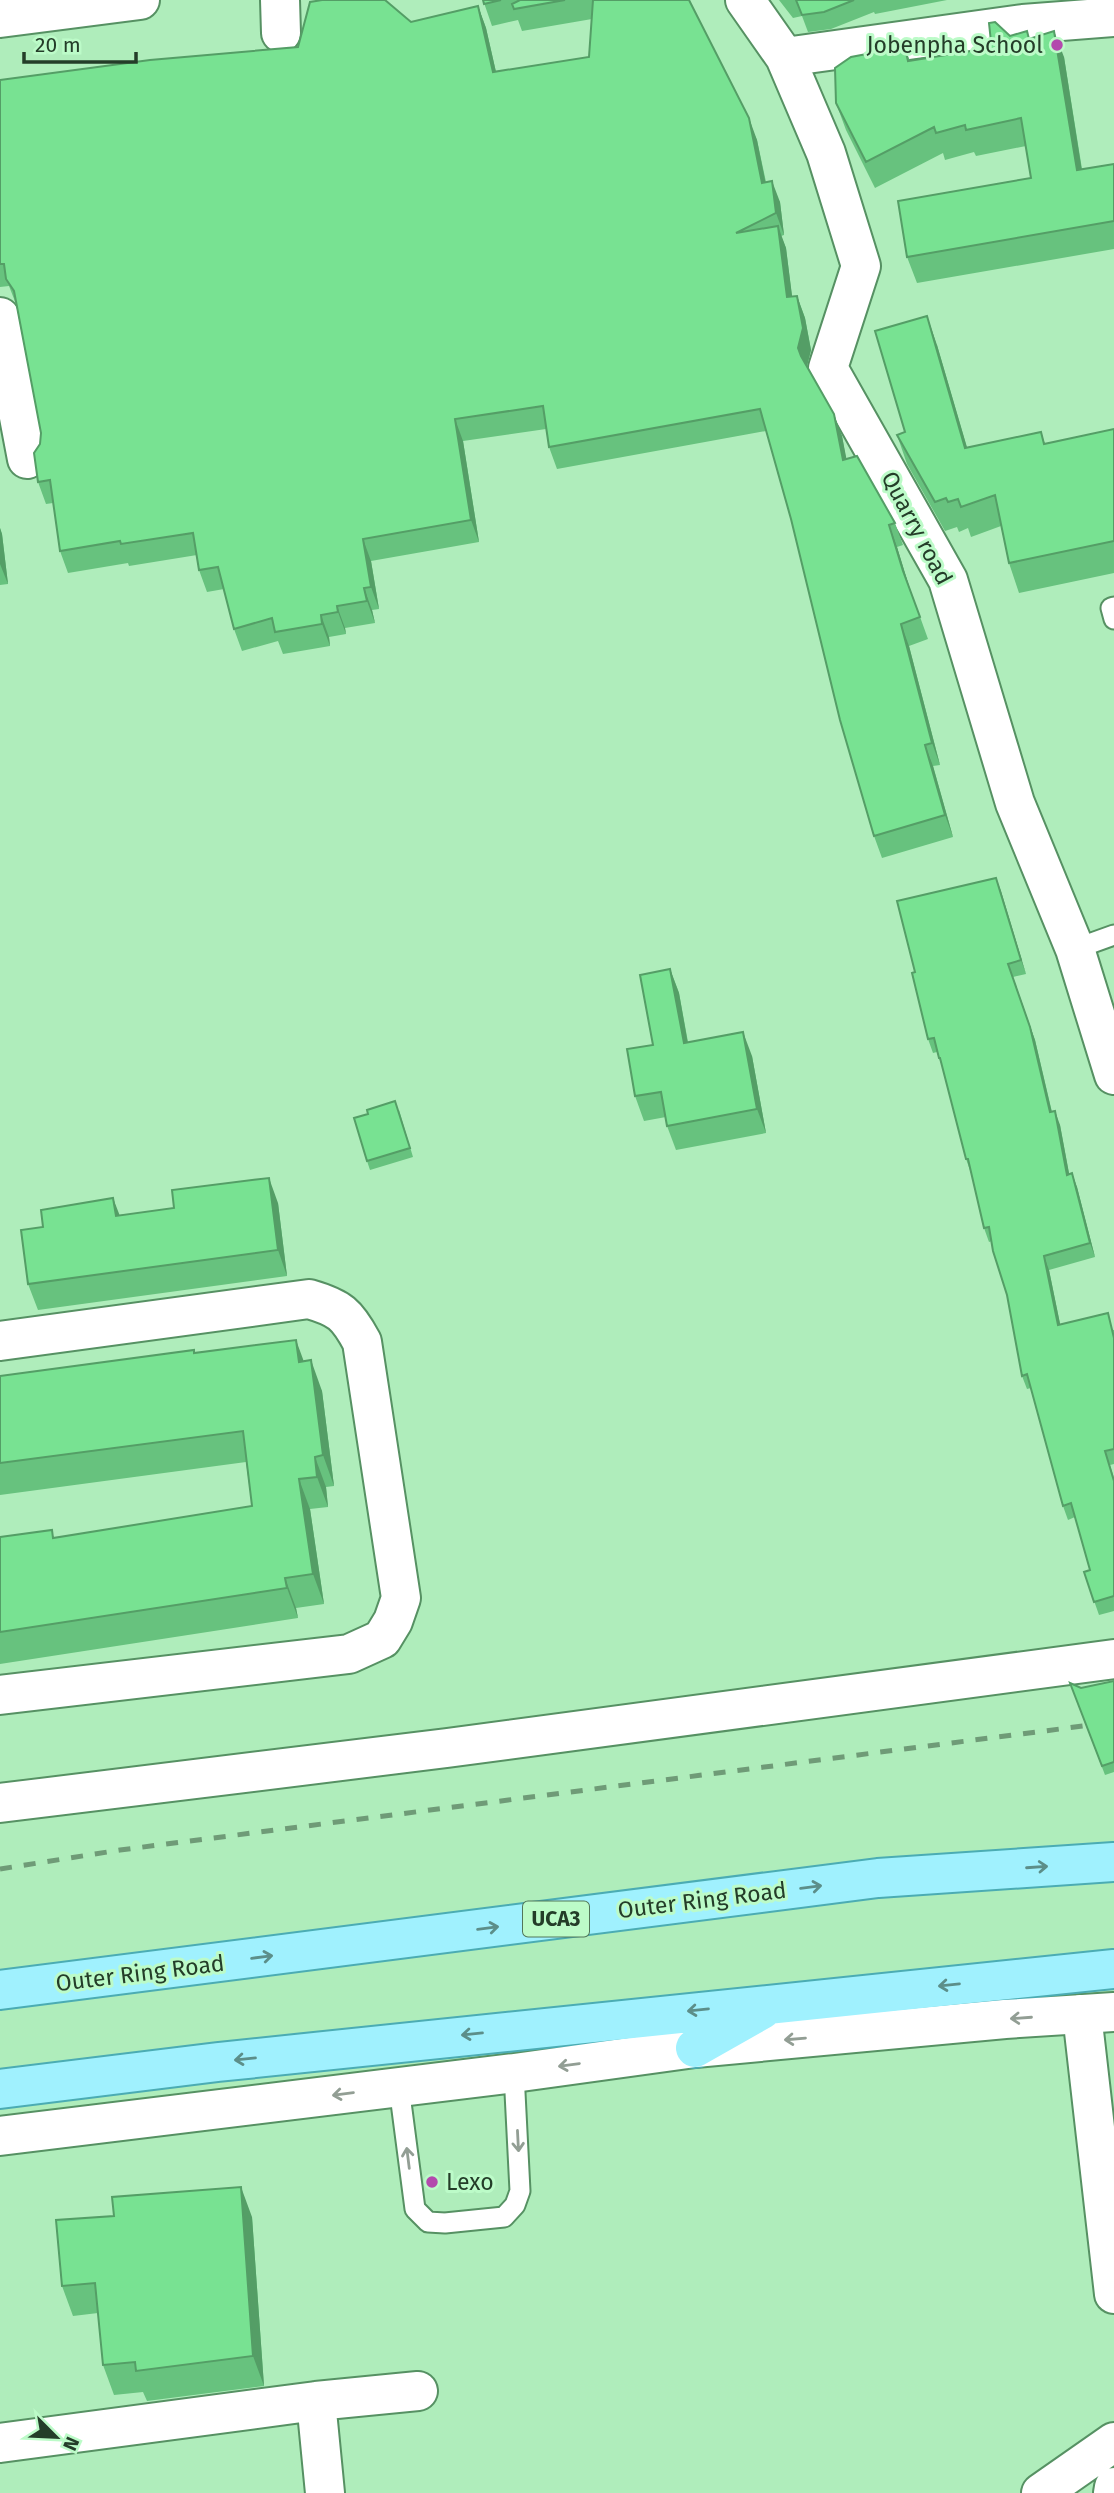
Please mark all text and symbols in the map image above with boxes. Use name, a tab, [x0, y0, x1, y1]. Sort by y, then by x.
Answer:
scale bar	[24, 21, 136, 65]
place label: Jobenpha School	[867, 31, 1043, 59]
text: 20 m	[35, 32, 81, 58]
marker: Jobenpha School	[1049, 37, 1065, 53]
street label: Quarry road	[875, 466, 959, 590]
one-way arrow	[1025, 1860, 1048, 1873]
street label: Outer Ring Road	[616, 1876, 788, 1924]
one-way arrow	[799, 1880, 821, 1893]
road number: UCA3	[523, 1902, 589, 1937]
one-way arrow	[476, 1921, 499, 1934]
street label: Outer Ring Road	[54, 1949, 226, 1997]
one-way arrow	[250, 1950, 273, 1963]
one-way arrow	[938, 1979, 960, 1992]
one-way arrow	[687, 2004, 710, 2017]
one-way arrow	[1011, 2012, 1033, 2025]
one-way arrow	[461, 2028, 483, 2041]
one-way arrow	[784, 2033, 807, 2046]
one-way arrow	[235, 2052, 257, 2065]
one-way arrow	[558, 2059, 581, 2072]
one-way arrow	[332, 2087, 355, 2100]
one-way arrow	[511, 2129, 524, 2152]
one-way arrow	[401, 2147, 414, 2169]
place label: Lexo	[446, 2168, 494, 2196]
marker: Lexo	[424, 2174, 440, 2190]
north arrow	[21, 2402, 91, 2472]
text: N	[58, 2433, 84, 2454]

